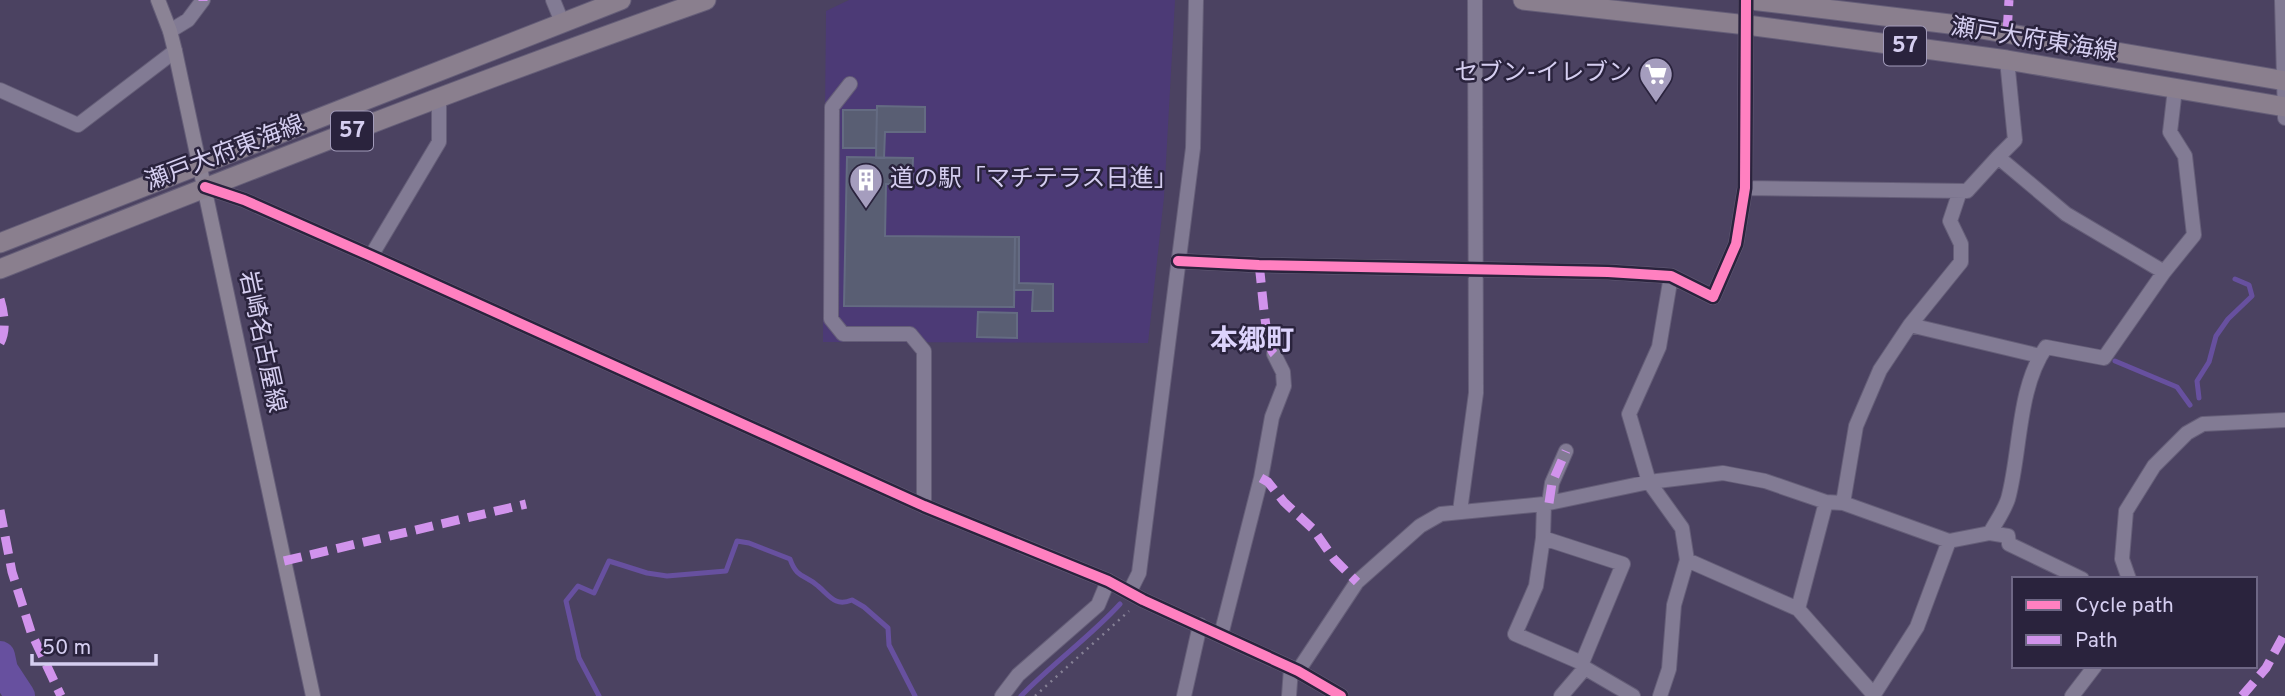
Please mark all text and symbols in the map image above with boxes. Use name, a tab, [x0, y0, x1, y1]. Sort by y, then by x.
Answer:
street label: 瀬戸大府東海線	[1949, 13, 2119, 69]
road number: 57	[1884, 26, 1926, 66]
supermarket icon: セブン-イレブン	[1637, 55, 1675, 104]
place label: セブン-イレブン	[1454, 59, 1632, 89]
street label: 瀬戸大府東海線	[141, 110, 309, 198]
road number: 57	[331, 112, 373, 150]
building icon: 道の駅「マチテラス日進」	[847, 161, 885, 210]
place label: 道の駅「マチテラス日進」	[890, 165, 1178, 195]
street label: 岩崎名古屋線	[231, 268, 291, 416]
district label: 本郷町	[1210, 324, 1294, 360]
legend	[2012, 577, 2257, 668]
text: Cycle path	[2075, 593, 2174, 620]
scale bar	[32, 622, 156, 666]
text: Path	[2075, 628, 2118, 655]
text: 50 m	[42, 635, 91, 662]

